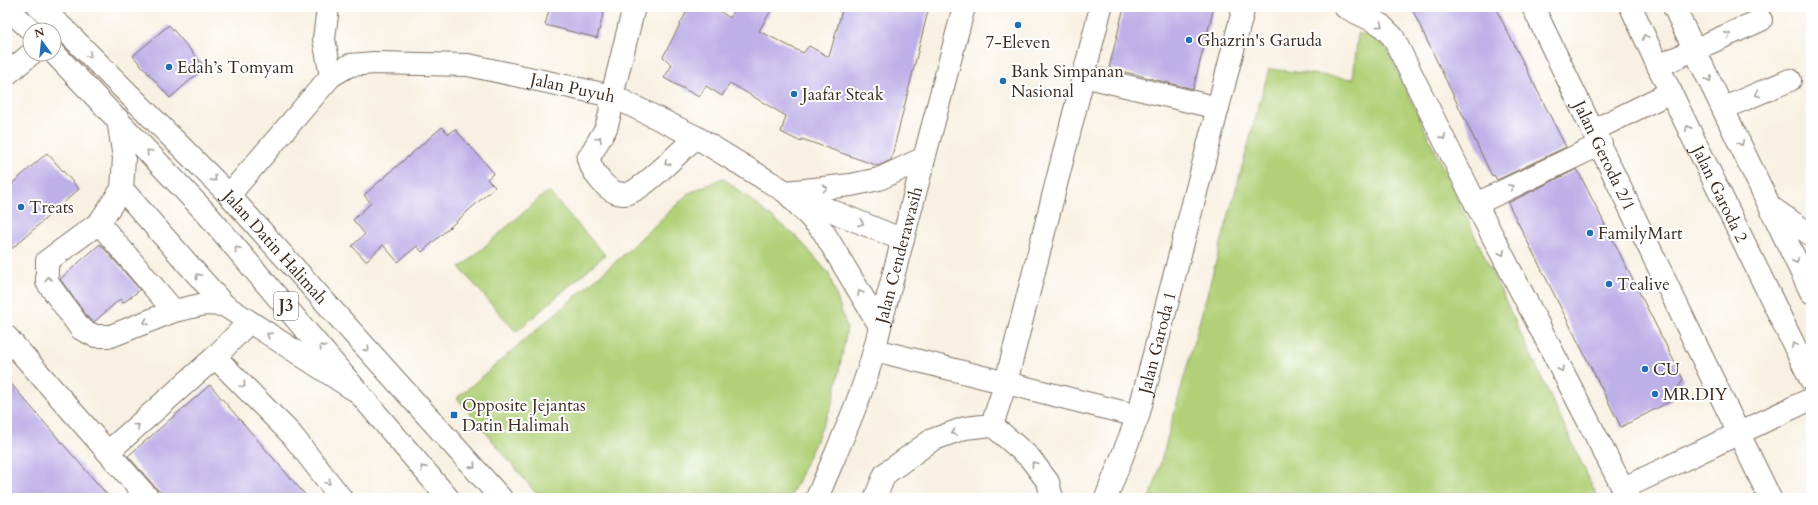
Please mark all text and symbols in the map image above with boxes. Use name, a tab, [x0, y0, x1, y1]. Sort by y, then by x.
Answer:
marker: 7-Eleven	[1013, 20, 1023, 30]
one-way arrow	[1375, 20, 1382, 27]
north arrow	[22, 22, 62, 62]
text: N	[33, 24, 47, 41]
place label: Ghazrin's Garuda	[1197, 29, 1323, 52]
place label: 7-Eleven	[986, 31, 1051, 54]
one-way arrow	[1723, 32, 1731, 40]
one-way arrow	[1642, 33, 1650, 41]
marker: Ghazrin's Garuda	[1184, 35, 1194, 45]
one-way arrow	[84, 50, 92, 58]
place label: Edah’s Tomyam	[177, 56, 295, 79]
place label: Bank Simpanan Nasional	[1011, 60, 1124, 103]
marker: Edah’s Tomyam	[164, 62, 174, 72]
street label: Jalan Puyuh	[525, 67, 618, 108]
one-way arrow	[1704, 75, 1712, 82]
marker: Bank Simpanan Nasional	[998, 76, 1008, 86]
place label: Jaafar Steak	[799, 83, 885, 106]
marker: Jaafar Steak	[789, 89, 799, 99]
one-way arrow	[1754, 89, 1762, 97]
street label: Jalan Geroda 2/1	[1567, 94, 1641, 214]
one-way arrow	[1685, 124, 1693, 132]
one-way arrow	[1438, 133, 1446, 141]
one-way arrow	[595, 136, 602, 143]
street label: Jalan Garoda 2	[1686, 139, 1754, 246]
one-way arrow	[1736, 139, 1744, 147]
one-way arrow	[147, 150, 154, 157]
one-way arrow	[664, 158, 672, 166]
one-way arrow	[209, 174, 217, 182]
street label: Jalan Datin Halimah	[216, 182, 333, 309]
street label: Jalan Cenderawasih	[869, 183, 928, 329]
one-way arrow	[822, 184, 828, 193]
one-way arrow	[1507, 184, 1515, 192]
place label: Treats	[29, 196, 74, 219]
marker: Treats	[16, 202, 26, 212]
one-way arrow	[857, 218, 865, 226]
place label: FamilyMart	[1598, 222, 1683, 245]
marker: FamilyMart	[1585, 228, 1595, 238]
one-way arrow	[234, 246, 241, 253]
one-way arrow	[1497, 249, 1504, 256]
one-way arrow	[1791, 257, 1799, 264]
one-way arrow	[196, 273, 203, 280]
place label: Tealive	[1617, 273, 1670, 296]
one-way arrow	[44, 276, 53, 283]
marker: Tealive	[1604, 279, 1614, 289]
street label: Jalan Garoda 1	[1132, 289, 1181, 399]
one-way arrow	[857, 290, 864, 297]
road number: J3	[274, 292, 298, 320]
one-way arrow	[143, 318, 150, 326]
one-way arrow	[266, 332, 273, 340]
one-way arrow	[1791, 342, 1799, 350]
one-way arrow	[363, 344, 370, 351]
one-way arrow	[319, 345, 326, 352]
place label: CU	[1653, 358, 1680, 381]
marker: CU	[1640, 364, 1650, 374]
one-way arrow	[1556, 365, 1564, 372]
one-way arrow	[238, 380, 245, 388]
place label: MR.DIY	[1663, 383, 1728, 406]
marker: MR.DIY	[1650, 389, 1660, 399]
place label: Opposite Jejantas Datin Halimah	[462, 394, 586, 437]
marker: Opposite Jejantas Datin Halimah	[449, 410, 459, 420]
one-way arrow	[132, 423, 140, 431]
one-way arrow	[950, 428, 957, 436]
one-way arrow	[468, 461, 475, 469]
one-way arrow	[1032, 462, 1039, 469]
one-way arrow	[421, 465, 428, 473]
one-way arrow	[324, 477, 331, 484]

